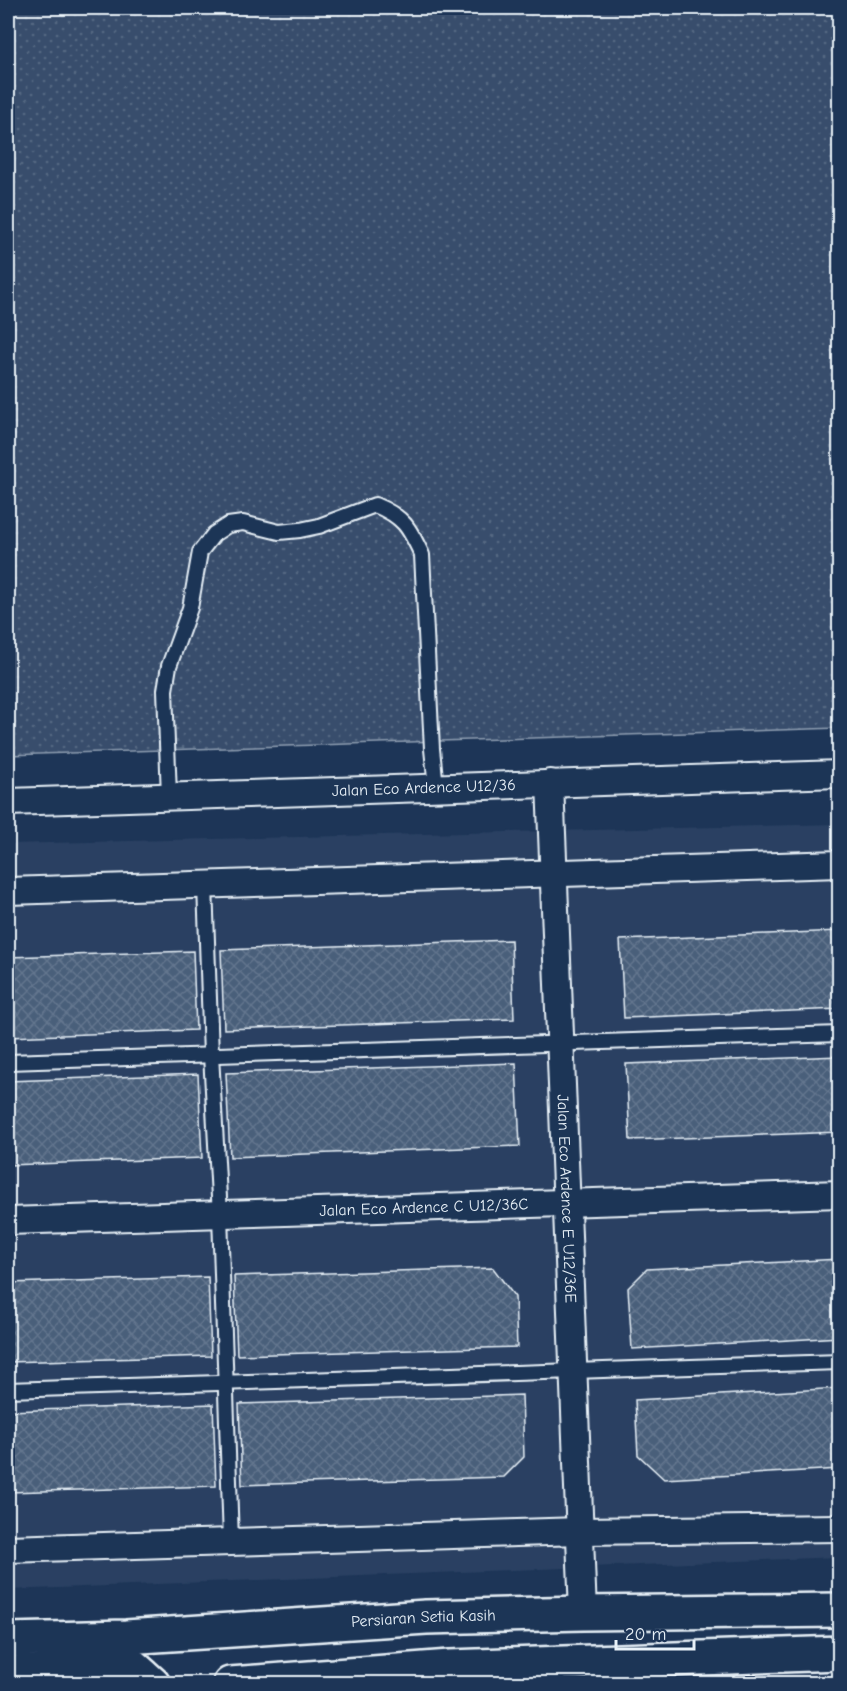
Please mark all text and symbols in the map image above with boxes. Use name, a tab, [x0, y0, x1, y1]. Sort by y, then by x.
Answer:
street label: Jalan Eco Ardence U12/36	[332, 776, 516, 800]
street label: Jalan Eco Ardence E U12/36E	[553, 1094, 580, 1304]
street label: Jalan Eco Ardence C U12/36C	[319, 1195, 529, 1220]
street label: Persiaran Setia Kasih	[351, 1606, 496, 1631]
scale bar	[616, 1613, 694, 1651]
text: 20 m	[625, 1624, 666, 1645]

